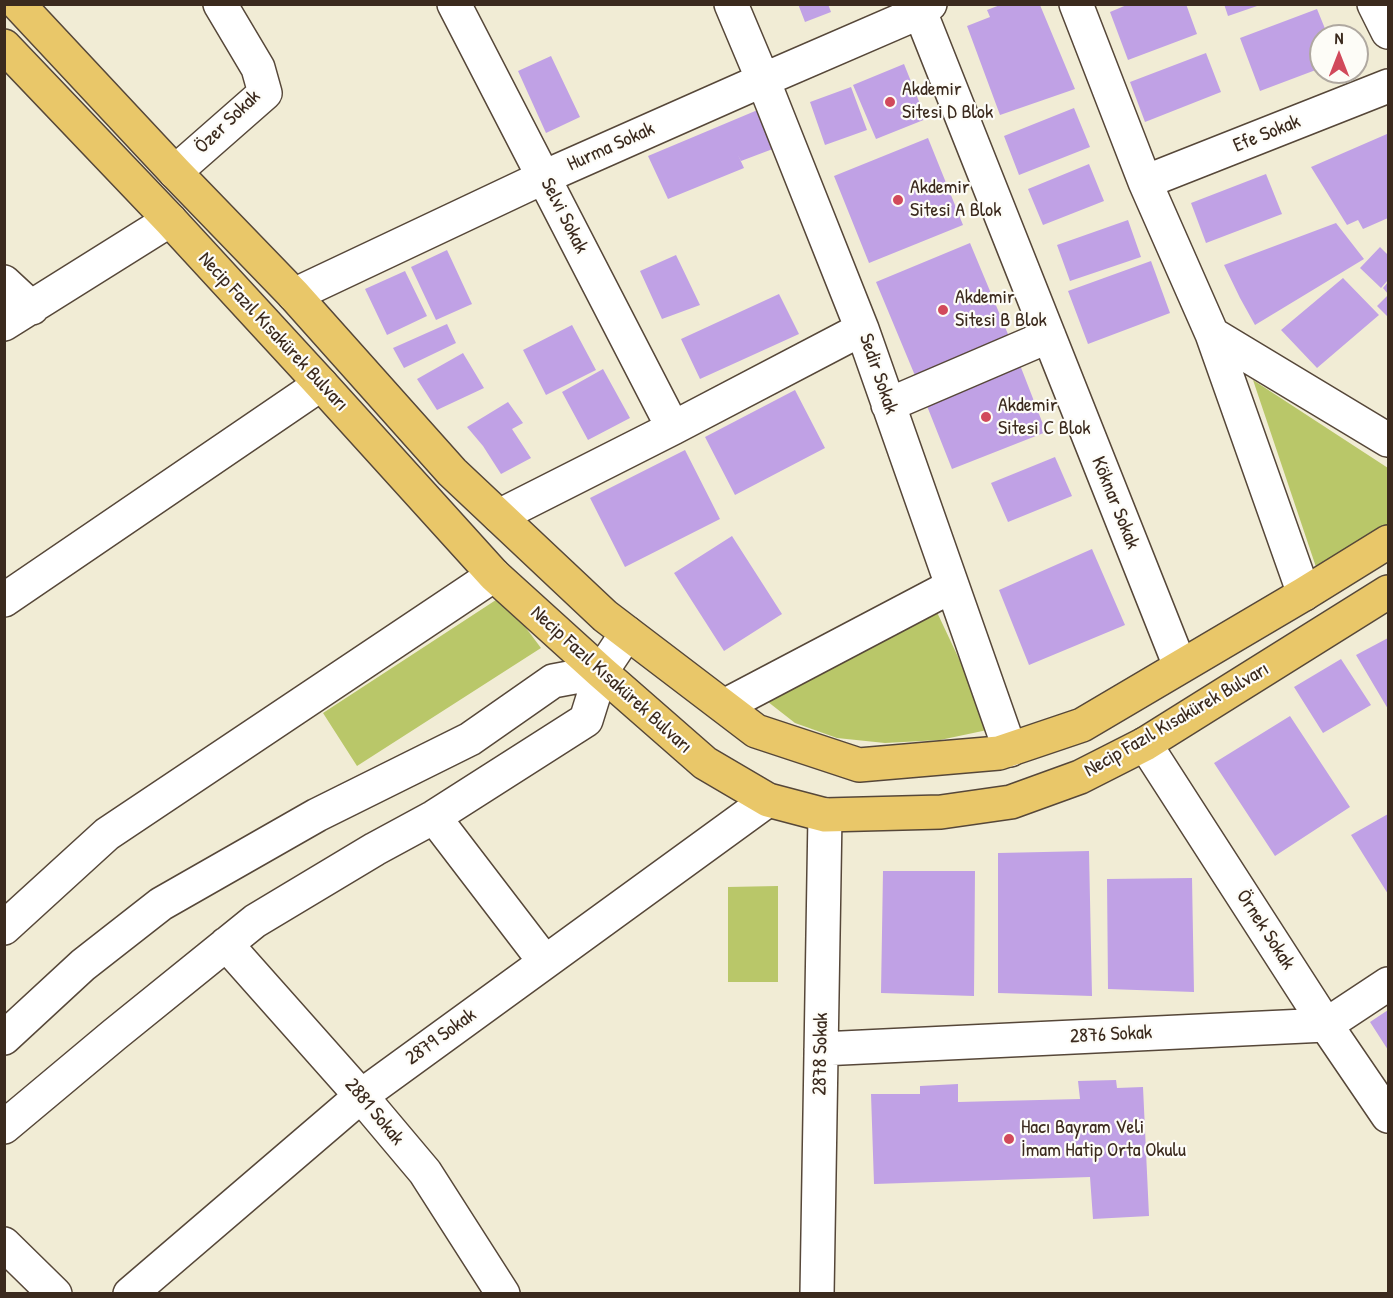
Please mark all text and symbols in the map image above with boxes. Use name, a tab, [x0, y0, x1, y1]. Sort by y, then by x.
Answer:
north arrow	[1309, 24, 1369, 84]
text: N	[1335, 27, 1343, 49]
place label: Akdemir Sitesi D Blok	[902, 78, 993, 125]
street label: Özer Sokak	[190, 85, 266, 159]
marker: Akdemir Sitesi D Blok	[883, 95, 897, 109]
street label: Efe Sokak	[1230, 110, 1304, 158]
street label: Hurma Sokak	[564, 117, 658, 177]
street label: Selvi Sokak	[535, 174, 593, 258]
place label: Akdemir Sitesi A Blok	[910, 176, 1001, 223]
marker: Akdemir Sitesi A Blok	[891, 193, 905, 207]
street label: Necip Fazıl Kısakürek Bulvarı	[193, 247, 353, 417]
place label: Akdemir Sitesi B Blok	[955, 286, 1047, 333]
marker: Akdemir Sitesi B Blok	[936, 303, 950, 317]
street label: Sedir Sokak	[853, 331, 903, 417]
place label: Akdemir Sitesi C Blok	[998, 394, 1091, 441]
marker: Akdemir Sitesi C Blok	[979, 410, 993, 424]
street label: Köknar Sokak	[1086, 453, 1144, 553]
street label: Necip Fazıl Kısakürek Bulvarı	[525, 601, 697, 759]
street label: Necip Fazıl Kısakürek Bulvarı	[1080, 657, 1274, 783]
street label: Örnek Sokak	[1230, 886, 1300, 974]
street label: 2879 Sokak	[401, 1003, 481, 1071]
street label: 2878 Sokak	[808, 1012, 834, 1096]
street label: 2876 Sokak	[1069, 1021, 1153, 1049]
street label: 2881 Sokak	[339, 1074, 409, 1150]
place label: Hacı Bayram Veli İmam Hatip Orta Okulu	[1021, 1116, 1186, 1163]
marker: Hacı Bayram Veli İmam Hatip Orta Okulu	[1002, 1132, 1016, 1146]

